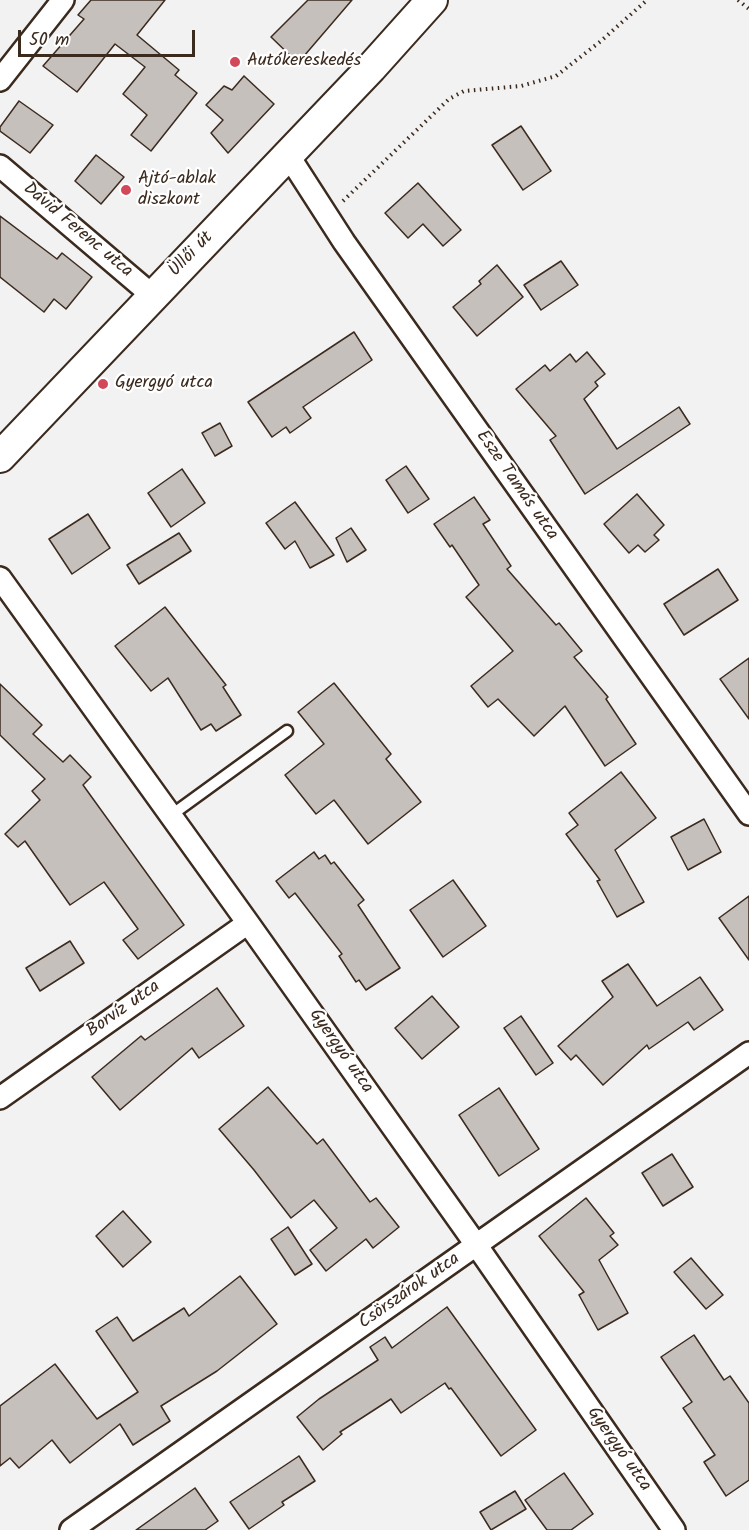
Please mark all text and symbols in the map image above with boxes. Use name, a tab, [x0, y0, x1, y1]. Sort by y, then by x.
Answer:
scale bar	[21, 18, 198, 56]
text: 50 m	[29, 26, 69, 55]
place label: Autókereskedés	[247, 51, 361, 73]
marker: Autókereskedés	[228, 55, 242, 69]
place label: Ajtó-ablak diszkont	[138, 169, 216, 212]
street label: Dávid Ferenc utca	[18, 179, 136, 283]
marker: Ajtó-ablak diszkont	[119, 183, 133, 197]
street label: Üllői út	[165, 228, 219, 282]
place label: Gyergyó utca	[115, 373, 213, 395]
marker: Gyergyó utca	[96, 377, 110, 391]
street label: Esze Tamás utca	[470, 427, 562, 545]
street label: Borvíz utca	[83, 977, 165, 1043]
street label: Gyergyó utca	[303, 1006, 377, 1098]
street label: Csörszárok utca	[355, 1249, 465, 1335]
street label: Gyergyó utca	[581, 1404, 655, 1496]

